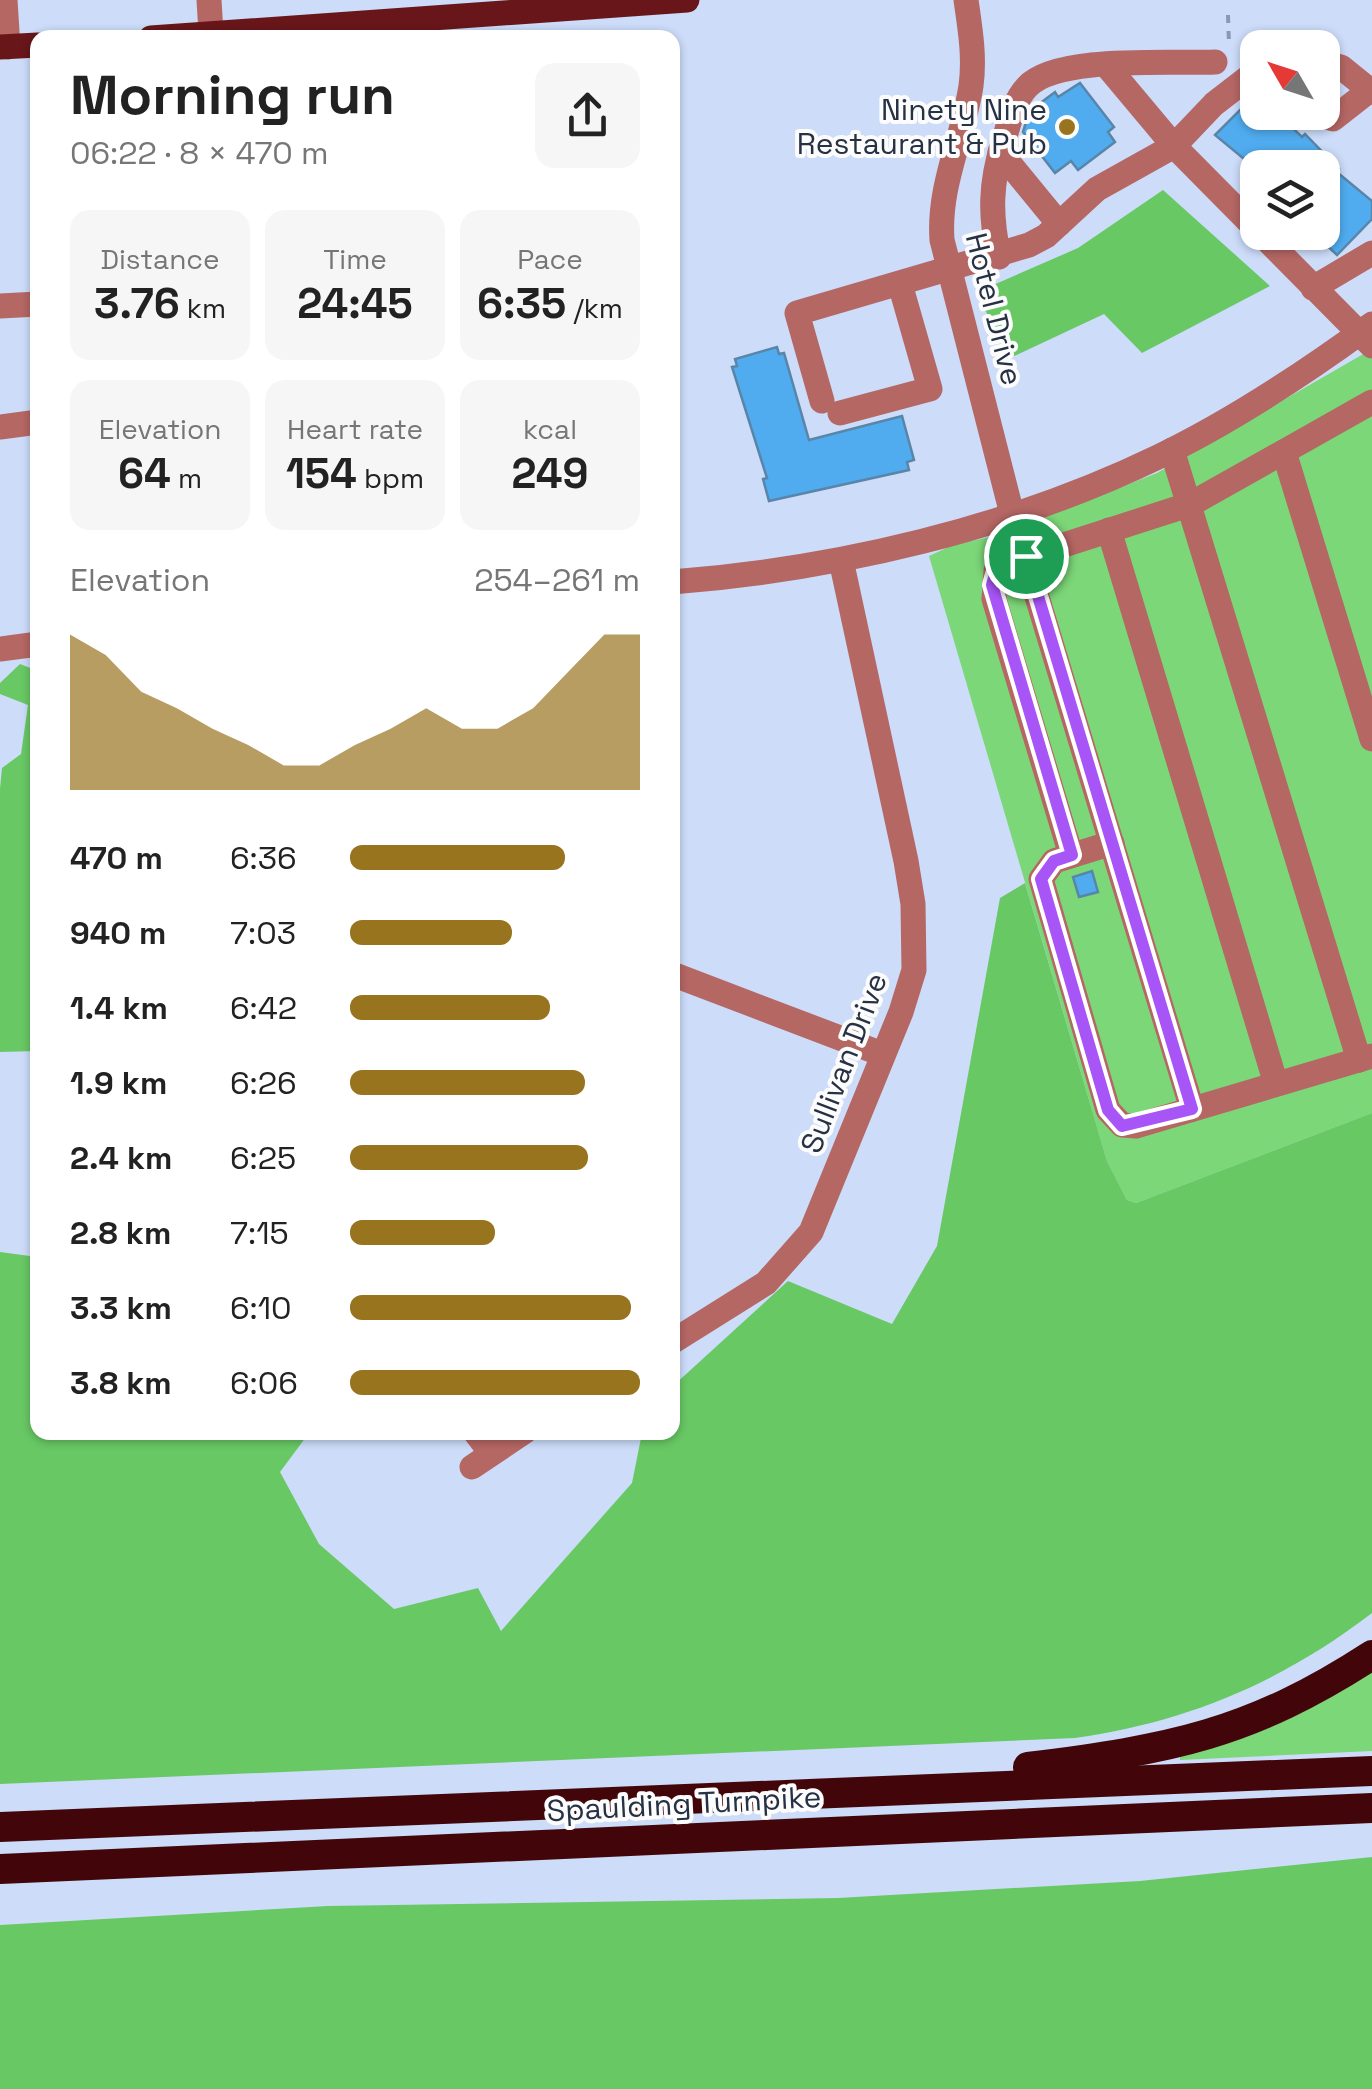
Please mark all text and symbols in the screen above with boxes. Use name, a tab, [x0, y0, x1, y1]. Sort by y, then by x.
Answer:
north arrow	[1240, 30, 1340, 130]
map controls	[1240, 30, 1340, 250]
text: Morning run	[70, 60, 395, 130]
button: share	[535, 63, 640, 168]
place label: Ninety Nine Restaurant & Pub	[797, 90, 1047, 163]
marker: Ninety Nine Restaurant & Pub	[1056, 116, 1078, 138]
text: 06:22 · 8 × 470 m	[70, 133, 328, 173]
button: layers	[1240, 150, 1340, 250]
street label: Hotel Drive	[957, 229, 1032, 389]
text: Distance	[100, 241, 220, 277]
text: Time	[323, 241, 387, 277]
text: Pace	[517, 241, 583, 277]
text: 3.76	[94, 277, 180, 330]
text: 24:45	[297, 277, 413, 330]
text: 6:35	[477, 277, 566, 330]
text: km	[180, 290, 226, 326]
text: /km	[566, 290, 623, 326]
text: Elevation	[99, 411, 221, 447]
text: Heart rate	[287, 411, 423, 447]
text: kcal	[523, 411, 577, 447]
text: 64	[118, 447, 171, 500]
text: 154	[286, 447, 357, 500]
text: 249	[512, 447, 588, 500]
text: m	[171, 460, 202, 496]
text: bpm	[357, 460, 424, 496]
pin	[984, 514, 1069, 599]
icon: arrive	[999, 529, 1054, 584]
text: Elevation	[70, 560, 210, 600]
text: 254–261 m	[474, 560, 640, 600]
text: 470 m	[70, 838, 163, 878]
text: 6:36	[230, 838, 297, 878]
text: 940 m	[70, 913, 166, 953]
text: 7:03	[230, 913, 296, 953]
street label: Sullivan Drive	[791, 967, 896, 1158]
text: 1.4 km	[70, 988, 168, 1028]
text: 6:42	[230, 988, 297, 1028]
text: 1.9 km	[70, 1063, 167, 1103]
text: 6:26	[230, 1063, 297, 1103]
text: 2.4 km	[70, 1138, 172, 1178]
text: 6:25	[230, 1138, 296, 1178]
text: 2.8 km	[70, 1213, 171, 1253]
text: 7:15	[230, 1213, 289, 1253]
text: 3.3 km	[70, 1288, 172, 1328]
text: 6:10	[230, 1288, 292, 1328]
text: 3.8 km	[70, 1363, 172, 1403]
text: 6:06	[230, 1363, 298, 1403]
street label: Spaulding Turnpike	[546, 1777, 822, 1830]

